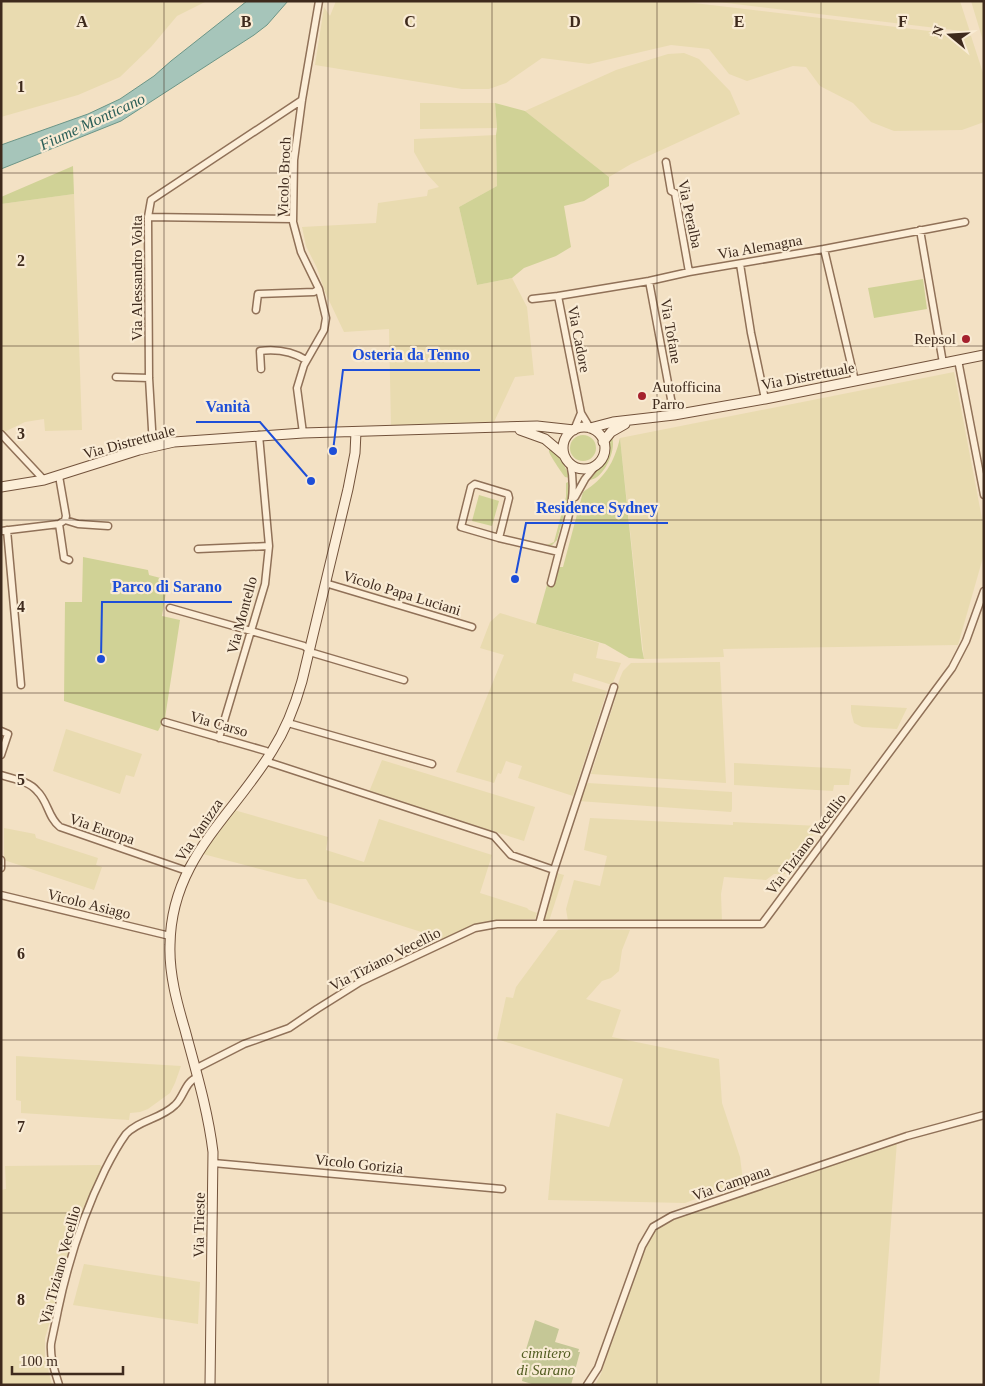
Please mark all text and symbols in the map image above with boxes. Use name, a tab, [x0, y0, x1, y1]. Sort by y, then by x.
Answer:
north arrow	[925, 10, 975, 60]
text: A	[76, 13, 88, 30]
text: B	[241, 13, 252, 30]
text: C	[404, 13, 416, 30]
text: D	[569, 13, 581, 30]
text: E	[734, 13, 744, 30]
text: F	[898, 13, 908, 30]
text: N	[929, 24, 947, 38]
text: 1	[17, 78, 25, 95]
water label: Fiume Monticano	[36, 90, 148, 154]
street label: Vicolo Broch	[275, 136, 293, 217]
street label: Via Peralba	[675, 178, 705, 250]
street label: Via Alessandro Volta	[129, 215, 145, 341]
street label: Via Alemagna	[717, 232, 804, 262]
text: 2	[17, 252, 25, 269]
street label: Via Tofane	[657, 297, 685, 365]
street label: Via Cadore	[565, 304, 593, 374]
place label: Repsol	[914, 331, 956, 347]
marker: Repsol	[960, 333, 972, 345]
callout: Osteria da Tenno	[343, 339, 480, 370]
text: Osteria da Tenno	[352, 346, 470, 363]
street label: Via Distrettuale	[760, 359, 856, 393]
place label: Autofficina Parro	[652, 379, 721, 412]
marker: Autofficina Parro	[636, 390, 648, 402]
callout: Vanità	[196, 391, 260, 422]
text: Vanità	[206, 398, 250, 415]
street label: Via Distrettuale	[81, 422, 177, 462]
text: 3	[17, 425, 25, 442]
callout: Residence Sydney	[526, 492, 668, 523]
text: Residence Sydney	[536, 499, 658, 517]
street label: Vicolo Papa Luciani	[341, 567, 463, 619]
callout: Parco di Sarano	[102, 571, 232, 602]
street label: Via Montello	[224, 575, 260, 655]
text: Parco di Sarano	[112, 578, 222, 595]
text: 4	[17, 598, 25, 615]
street label: Via Carso	[188, 708, 250, 740]
text: 5	[17, 771, 25, 788]
street label: Via Tiziano Vecellio	[763, 790, 849, 898]
street label: Via Vanizza	[172, 796, 226, 864]
street label: Via Europa	[67, 810, 137, 848]
street label: Vicolo Asiago	[46, 886, 132, 922]
street label: Via Tiziano Vecellio	[327, 924, 443, 994]
text: 6	[17, 945, 25, 962]
text: 7	[17, 1118, 25, 1135]
street label: Vicolo Gorizia	[314, 1151, 404, 1177]
street label: Via Campana	[690, 1162, 772, 1204]
street label: Via Trieste	[190, 1192, 208, 1258]
street label: Via Tiziano Vecellio	[36, 1204, 84, 1326]
text: 8	[17, 1291, 25, 1308]
scale bar	[12, 1344, 124, 1376]
park label: cimitero di Sarano	[517, 1345, 576, 1378]
text: 100 m	[20, 1353, 58, 1369]

